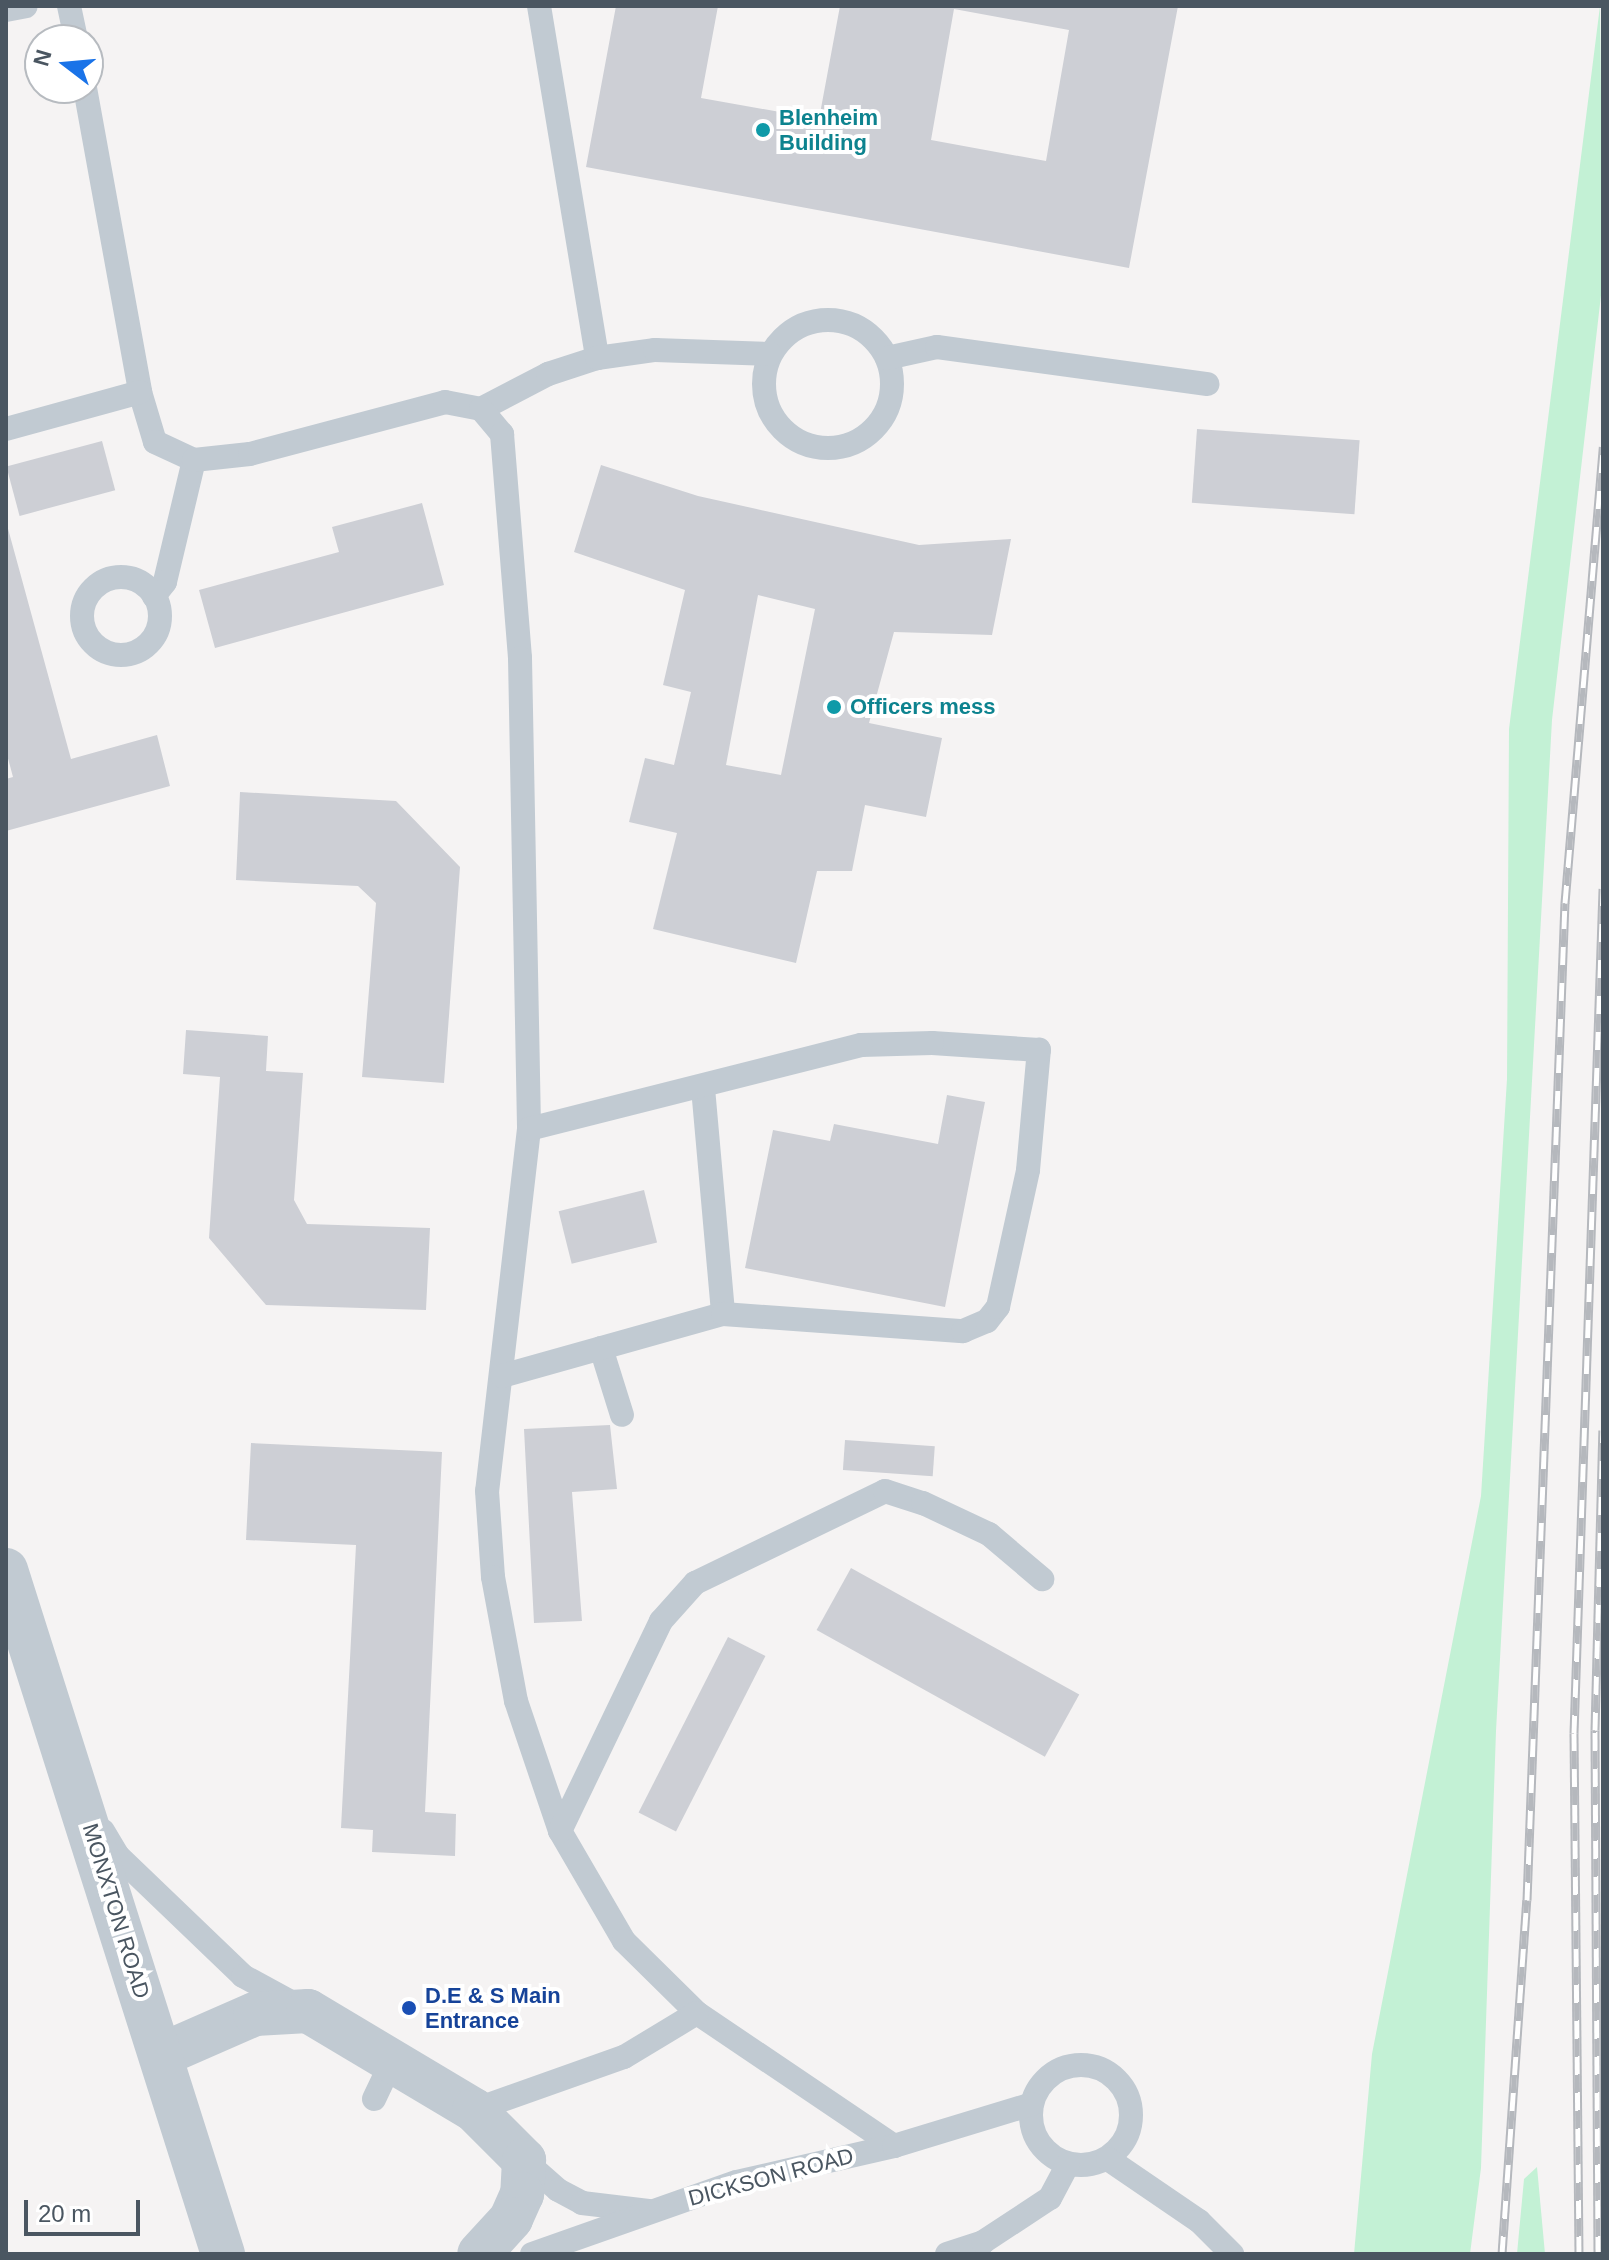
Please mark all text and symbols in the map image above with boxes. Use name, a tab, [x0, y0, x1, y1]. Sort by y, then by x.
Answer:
north arrow	[24, 24, 104, 104]
text: N	[28, 47, 57, 69]
place label: Blenheim Building	[779, 104, 878, 156]
marker: Blenheim Building	[754, 121, 772, 139]
place label: Officers mess	[850, 694, 996, 720]
marker: Officers mess	[825, 698, 843, 716]
street label: MONXTON ROAD	[77, 1820, 155, 2002]
place label: D.E & S Main Entrance	[425, 1982, 561, 2034]
marker: D.E & S Main Entrance	[400, 1999, 418, 2017]
street label: DICKSON ROAD	[686, 2142, 856, 2212]
scale bar	[28, 2184, 144, 2234]
text: 20 m	[38, 2200, 91, 2227]

